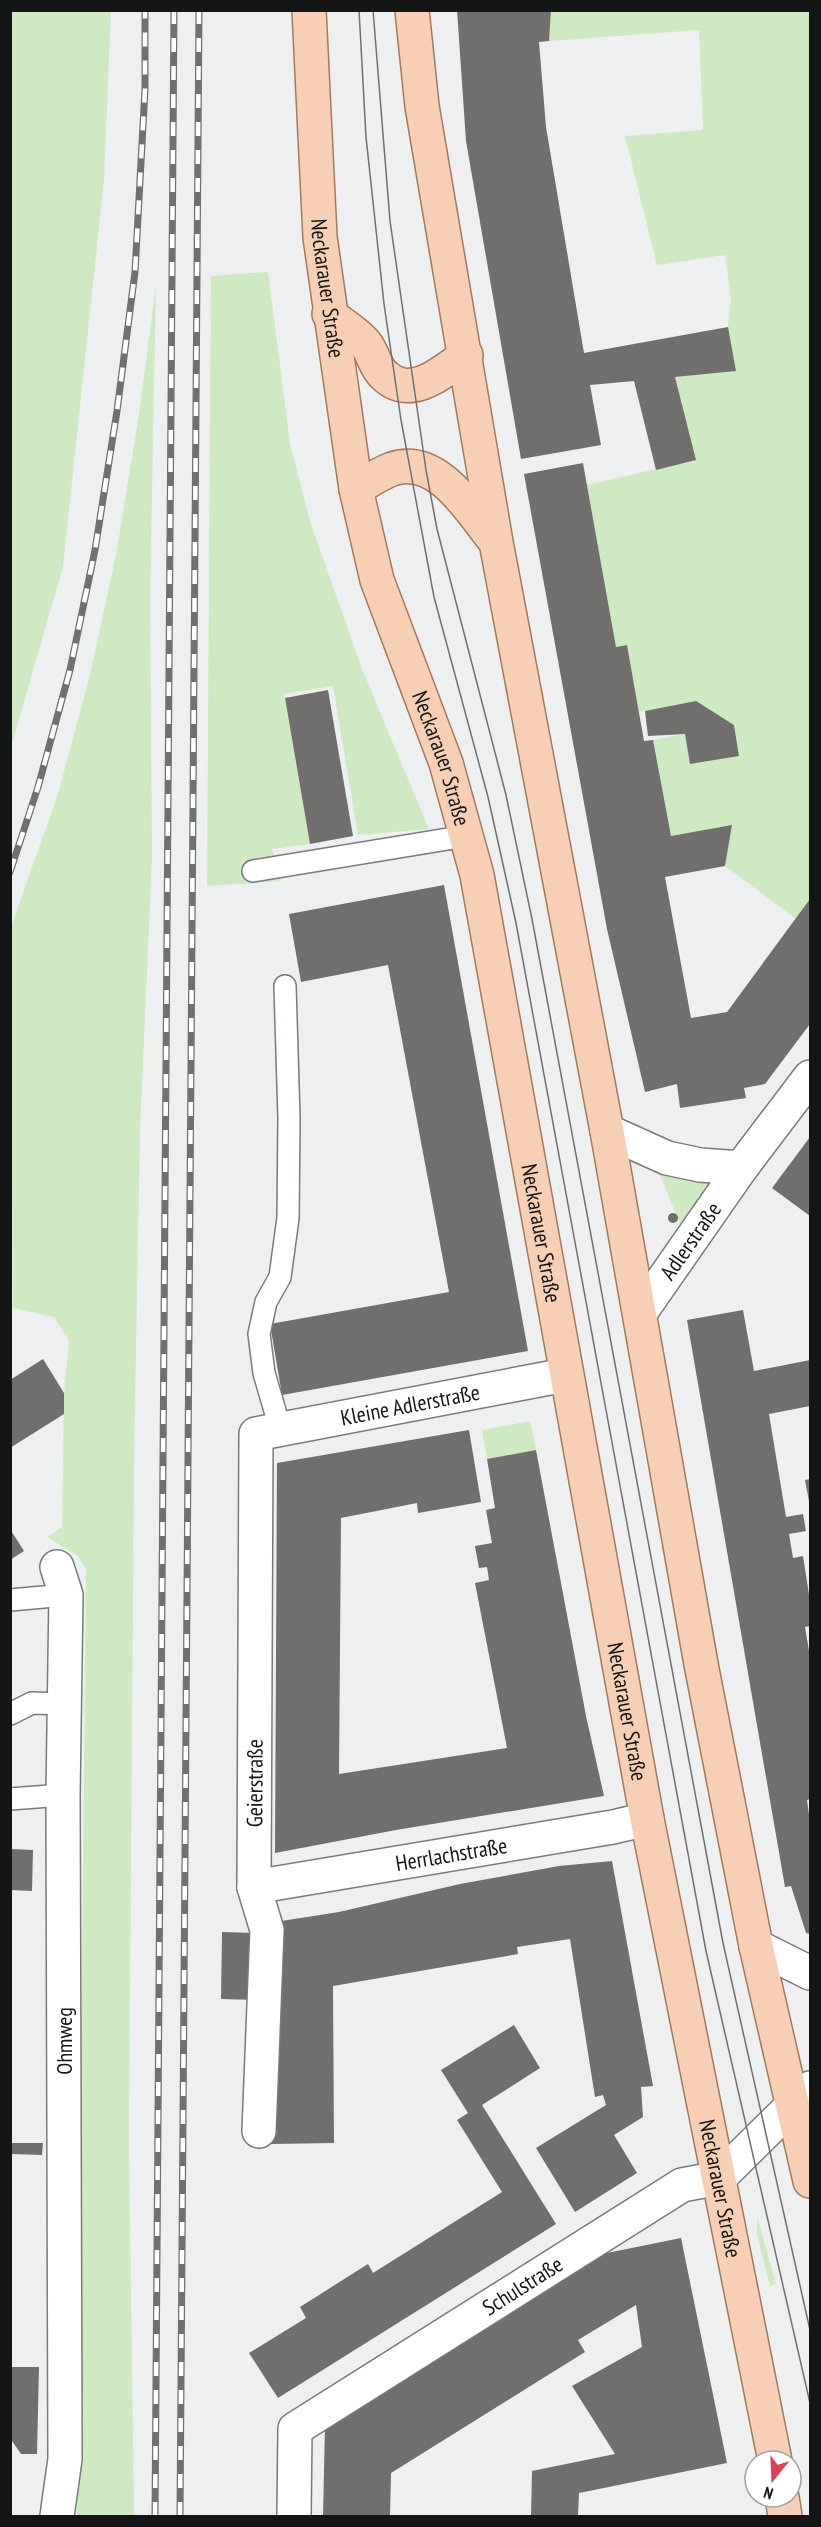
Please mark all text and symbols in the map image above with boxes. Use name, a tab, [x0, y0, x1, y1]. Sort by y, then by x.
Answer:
street label: Neckarauer Straße	[305, 218, 351, 360]
street label: Neckarauer Straße	[406, 687, 477, 829]
street label: Neckarauer Straße	[515, 1162, 568, 1305]
street label: Adlerstraße	[654, 1197, 727, 1285]
street label: Kleine Adlerstraße	[338, 1378, 482, 1432]
street label: Neckarauer Straße	[601, 1640, 654, 1783]
street label: Geierstraße	[240, 1739, 269, 1827]
street label: Herrlachstraße	[393, 1831, 509, 1877]
street label: Ohmweg	[50, 2007, 78, 2075]
street label: Neckarauer Straße	[693, 2117, 748, 2260]
street label: Schulstraße	[477, 2250, 568, 2321]
north arrow	[743, 2449, 803, 2509]
text: N	[761, 2482, 776, 2504]

